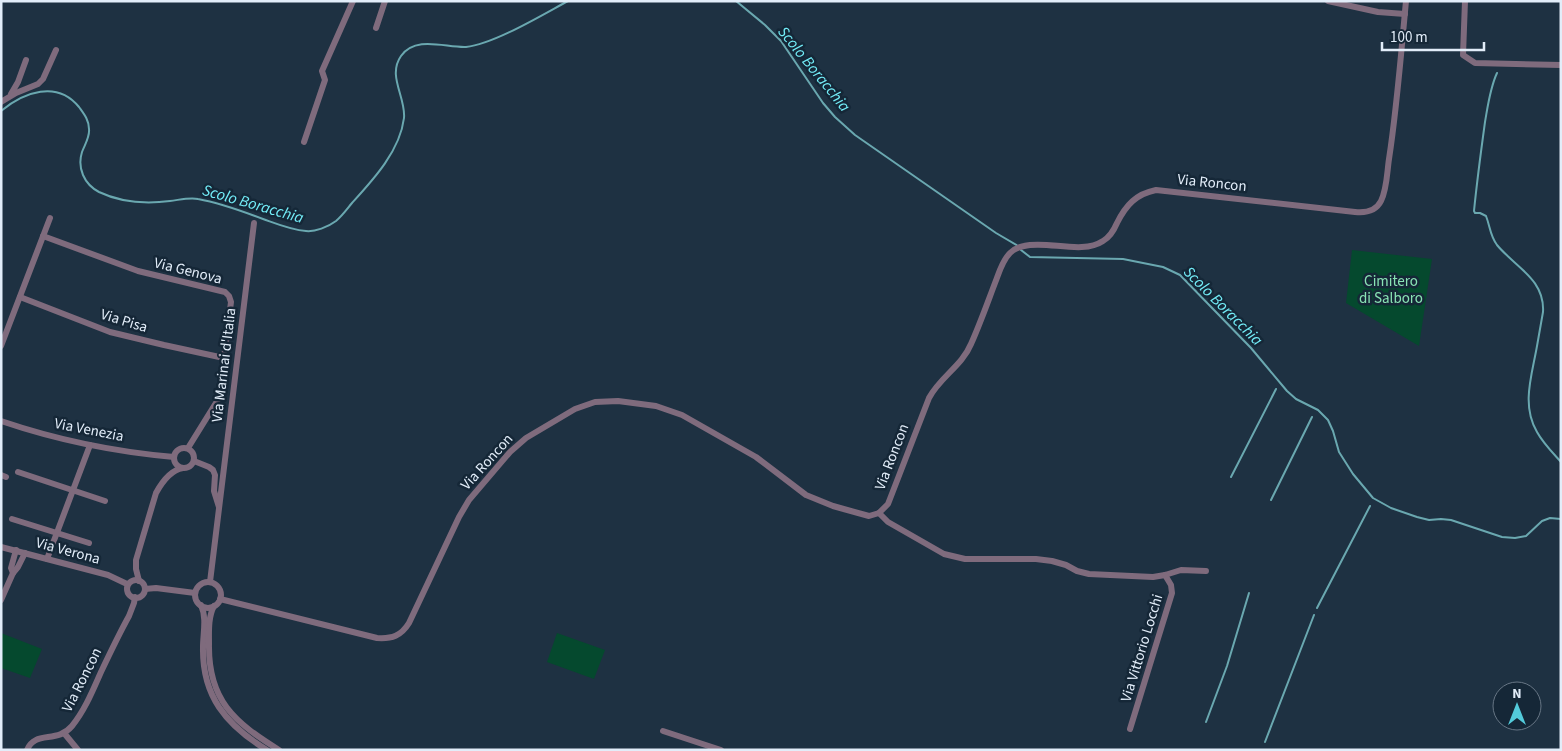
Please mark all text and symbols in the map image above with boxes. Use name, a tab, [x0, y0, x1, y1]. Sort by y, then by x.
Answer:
scale bar	[1382, 20, 1484, 52]
water label: Scolo Boracchia	[773, 22, 856, 117]
text: 100 m	[1390, 27, 1428, 48]
street label: Via Roncon	[1176, 169, 1248, 197]
water label: Scolo Boracchia	[200, 179, 307, 229]
street label: Via Genova	[152, 252, 224, 290]
water label: Scolo Boracchia	[1178, 261, 1268, 351]
park label: Cimitero di Salboro	[1359, 271, 1423, 309]
street label: Via Pisa	[98, 304, 150, 338]
street label: Via Marinai d'Italia	[207, 307, 241, 423]
street label: Via Venezia	[53, 413, 125, 447]
street label: Via Roncon	[870, 421, 914, 493]
street label: Via Roncon	[456, 429, 518, 495]
street label: Via Verona	[33, 532, 103, 570]
street label: Via Vittorio Locchi	[1116, 592, 1168, 704]
street label: Via Roncon	[57, 644, 107, 716]
north arrow	[1492, 681, 1542, 731]
text: N	[1512, 684, 1522, 704]

